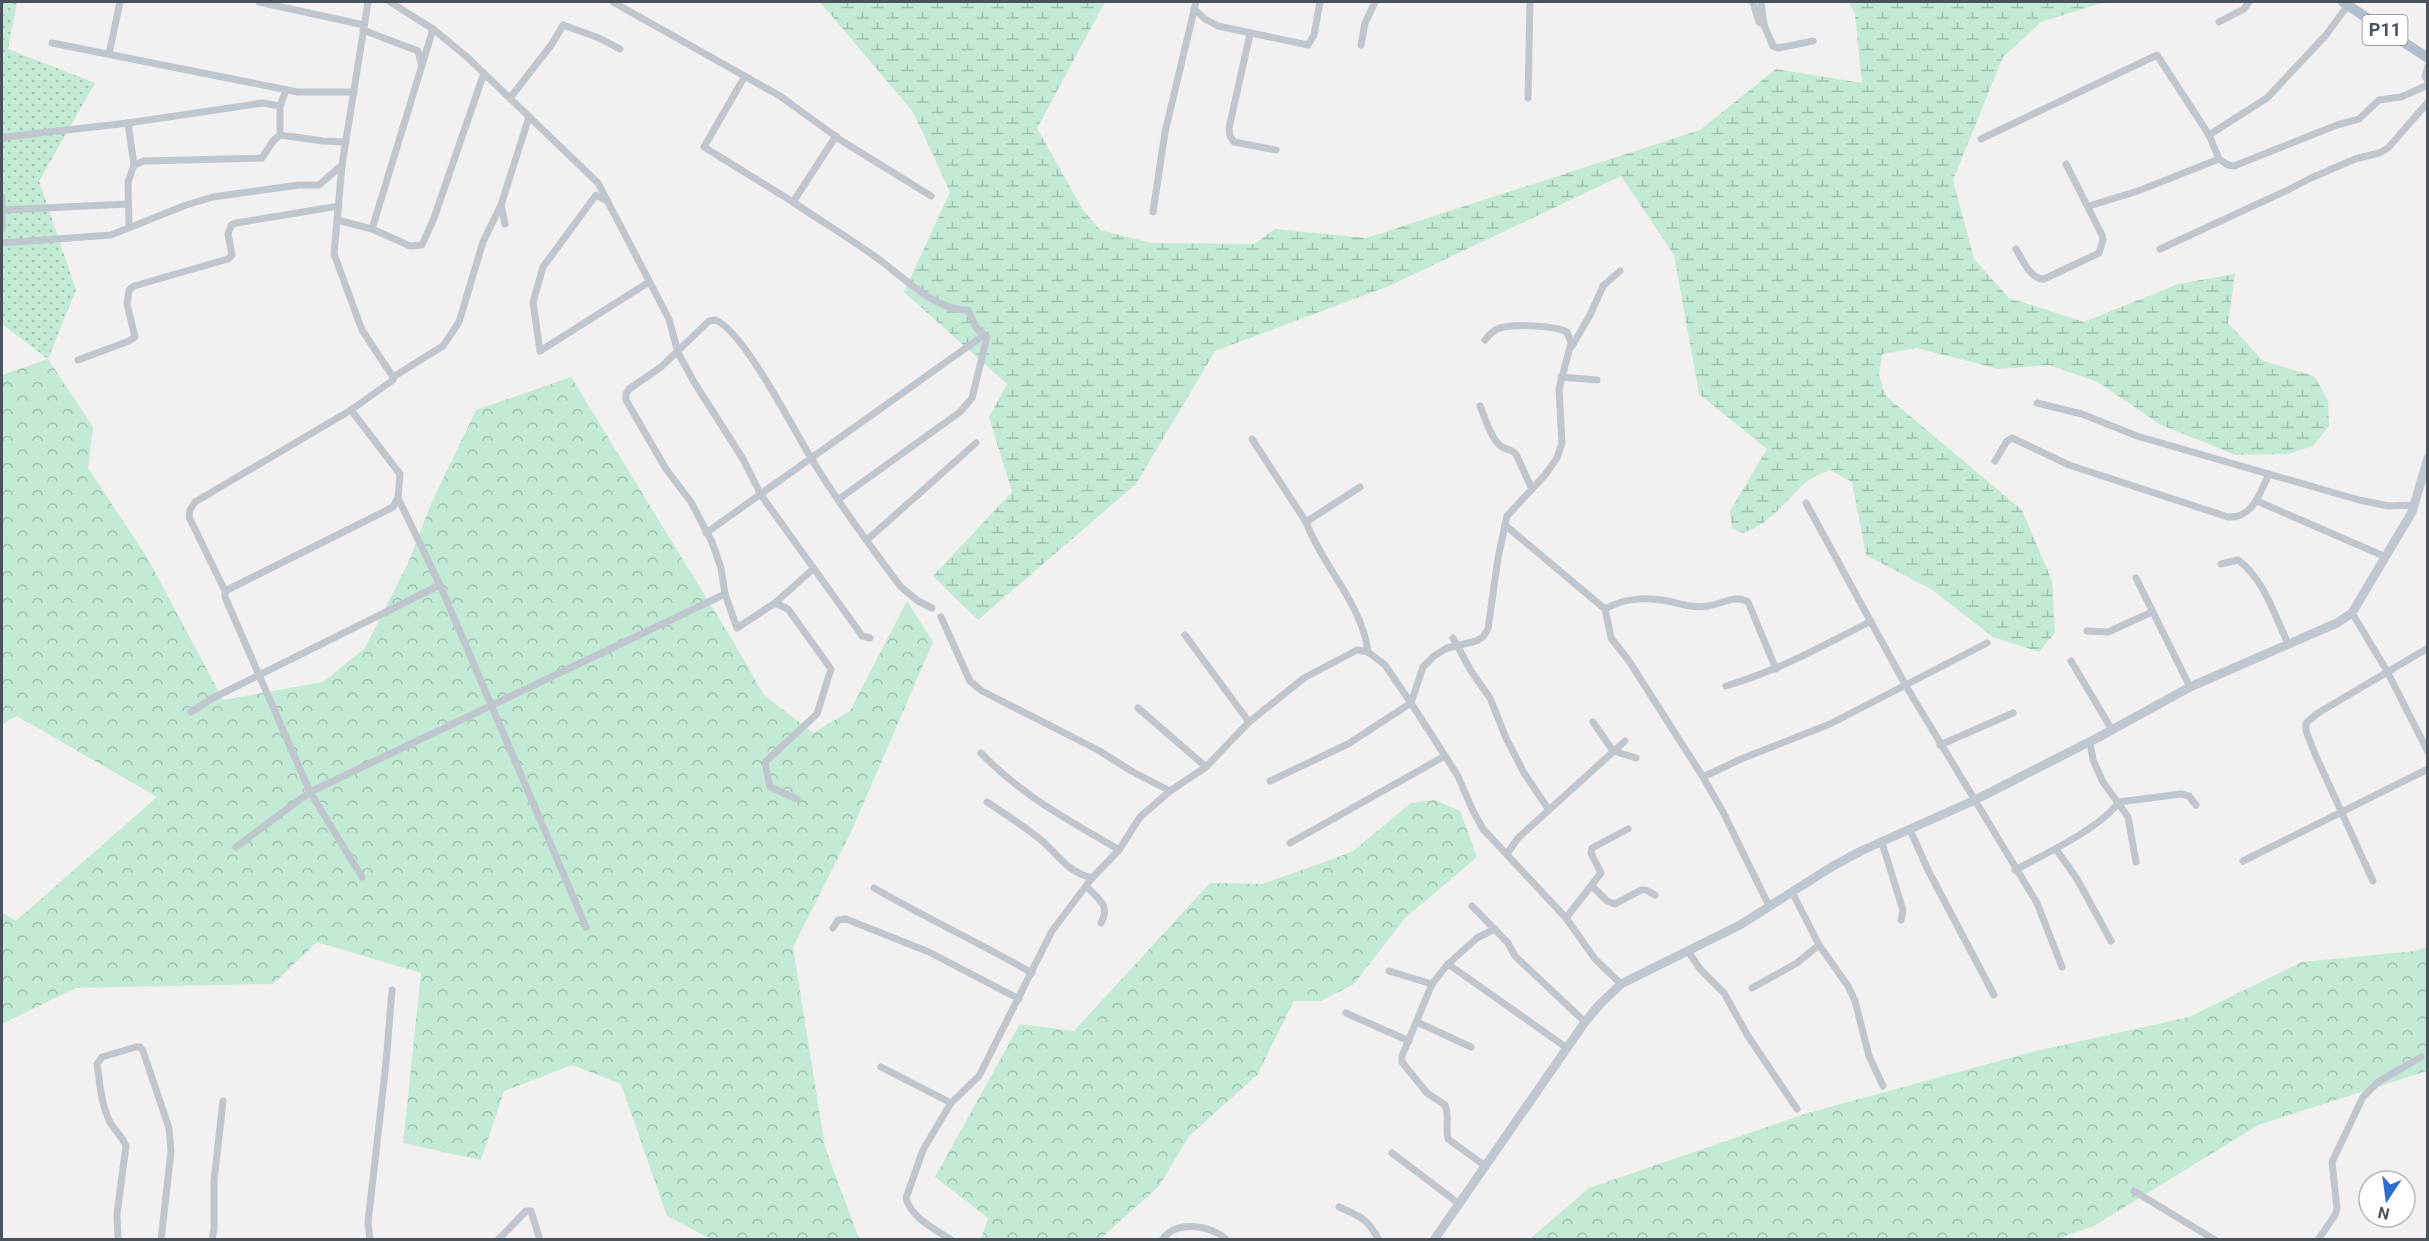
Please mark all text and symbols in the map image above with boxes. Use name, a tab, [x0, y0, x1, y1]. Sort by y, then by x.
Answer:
road number: P11	[2362, 15, 2408, 45]
north arrow	[2357, 1169, 2417, 1229]
text: N	[2376, 1203, 2391, 1224]

